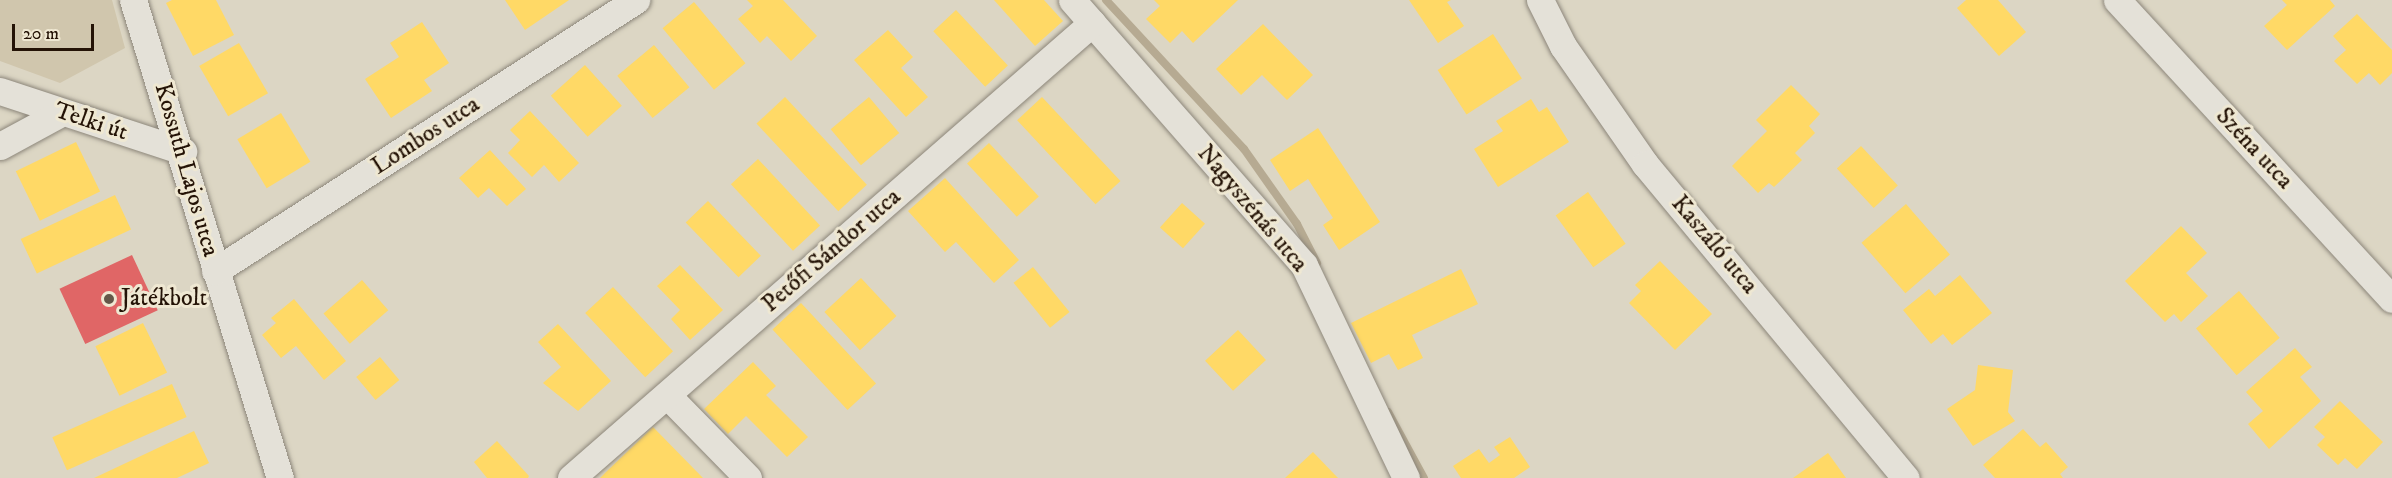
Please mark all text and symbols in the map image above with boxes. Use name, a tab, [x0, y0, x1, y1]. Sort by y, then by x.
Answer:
scale bar	[15, 12, 98, 50]
text: 20 m	[23, 23, 59, 45]
street label: Kossuth Lajos utca	[147, 80, 225, 260]
street label: Lombos utca	[367, 90, 485, 182]
street label: Telki út	[51, 97, 131, 147]
street label: Széna utca	[2209, 102, 2299, 196]
street label: Nagyszénás utca	[1191, 140, 1313, 278]
street label: Petőfi Sándor utca	[757, 183, 907, 319]
street label: Kaszáló utca	[1665, 190, 1763, 300]
place label: Játékbolt	[121, 285, 207, 313]
marker: Játékbolt	[102, 292, 116, 306]

